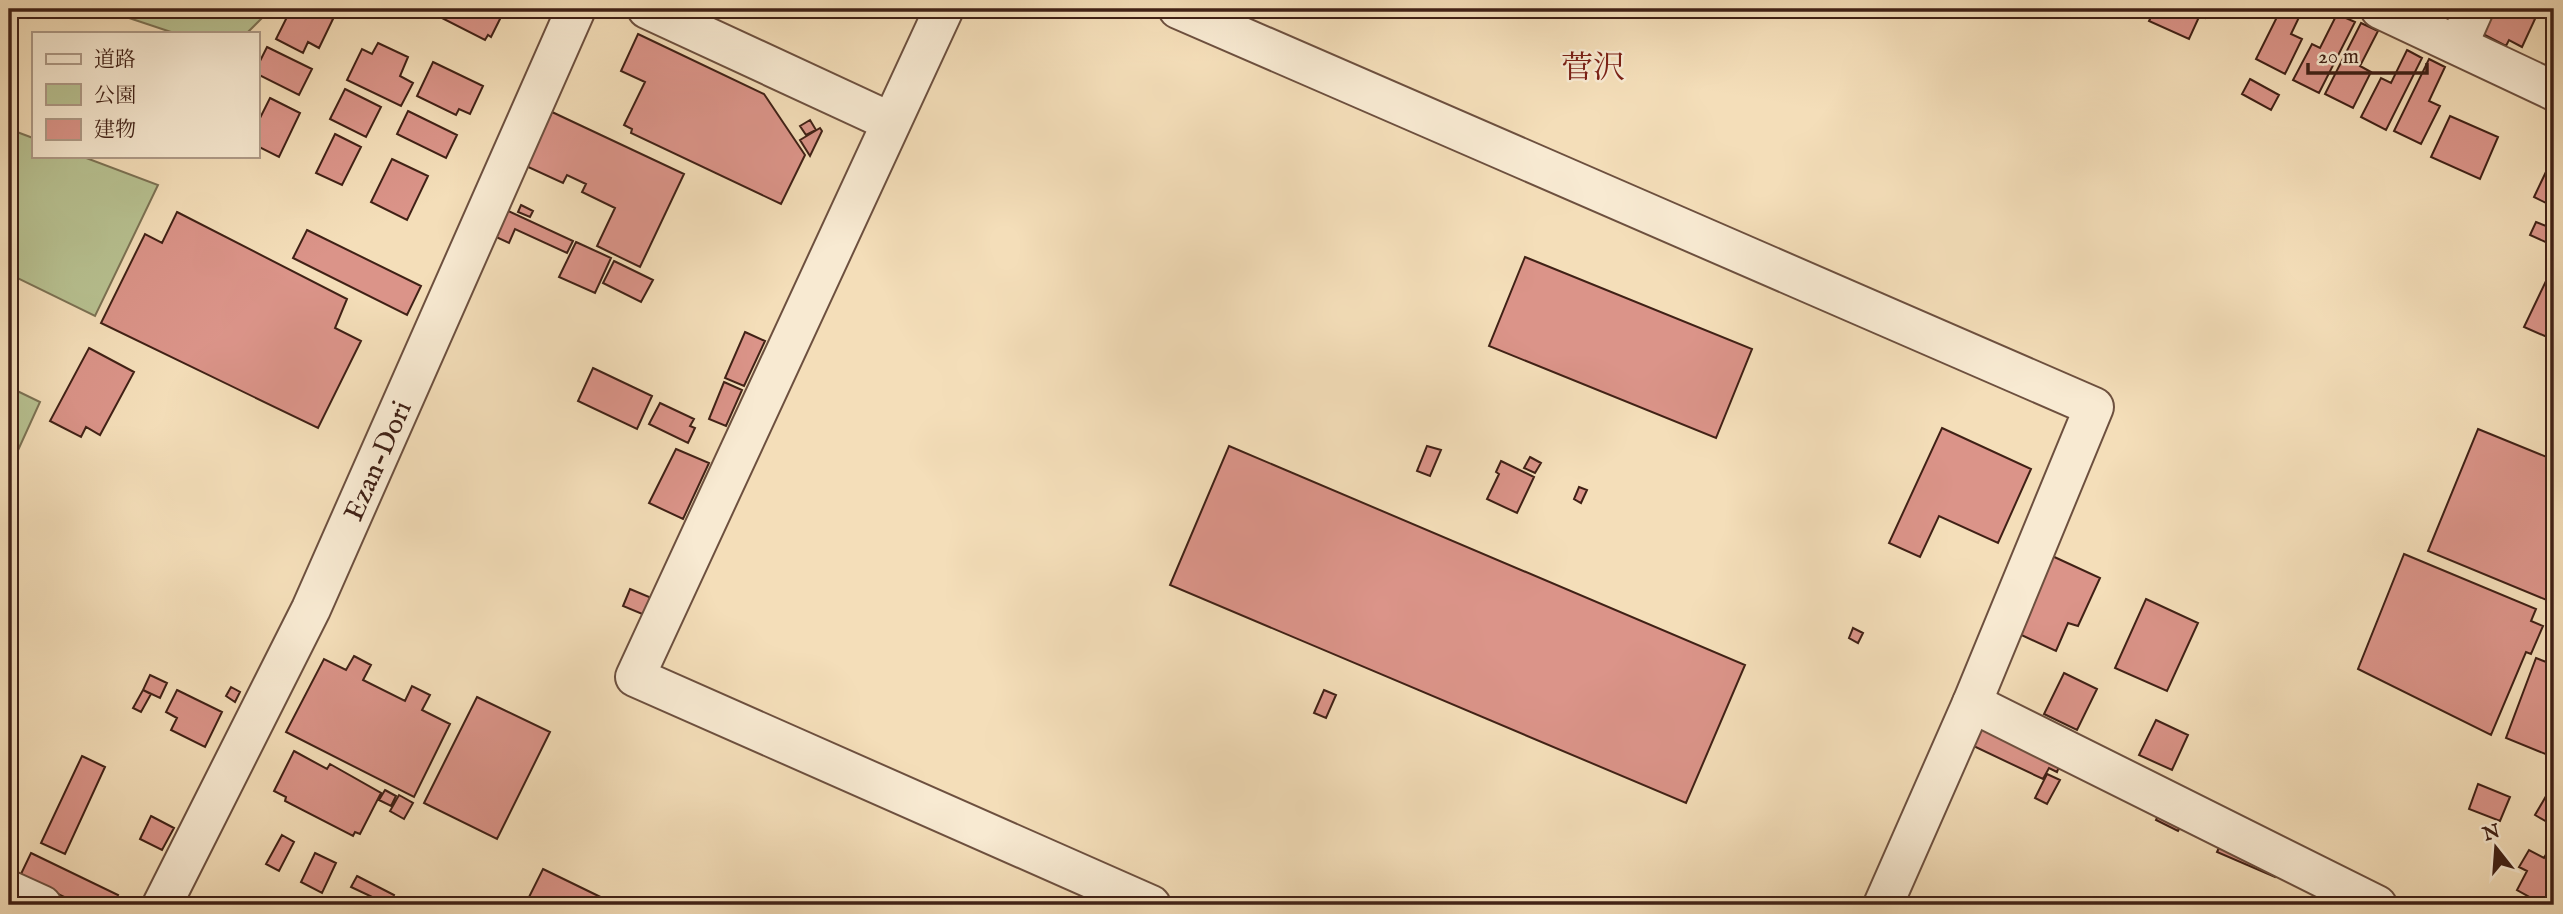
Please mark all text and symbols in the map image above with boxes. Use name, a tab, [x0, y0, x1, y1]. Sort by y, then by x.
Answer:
legend	[32, 32, 259, 158]
scale bar	[2308, 32, 2426, 76]
text: 20 m	[2318, 44, 2359, 71]
text: 道路	[94, 47, 136, 74]
district label: 菅沢	[1561, 49, 1625, 90]
text: 公園	[94, 83, 136, 110]
text: 建物	[94, 117, 136, 144]
street label: Ezan-Dori	[337, 396, 421, 527]
north arrow	[2462, 813, 2532, 883]
text: N	[2479, 820, 2504, 848]

